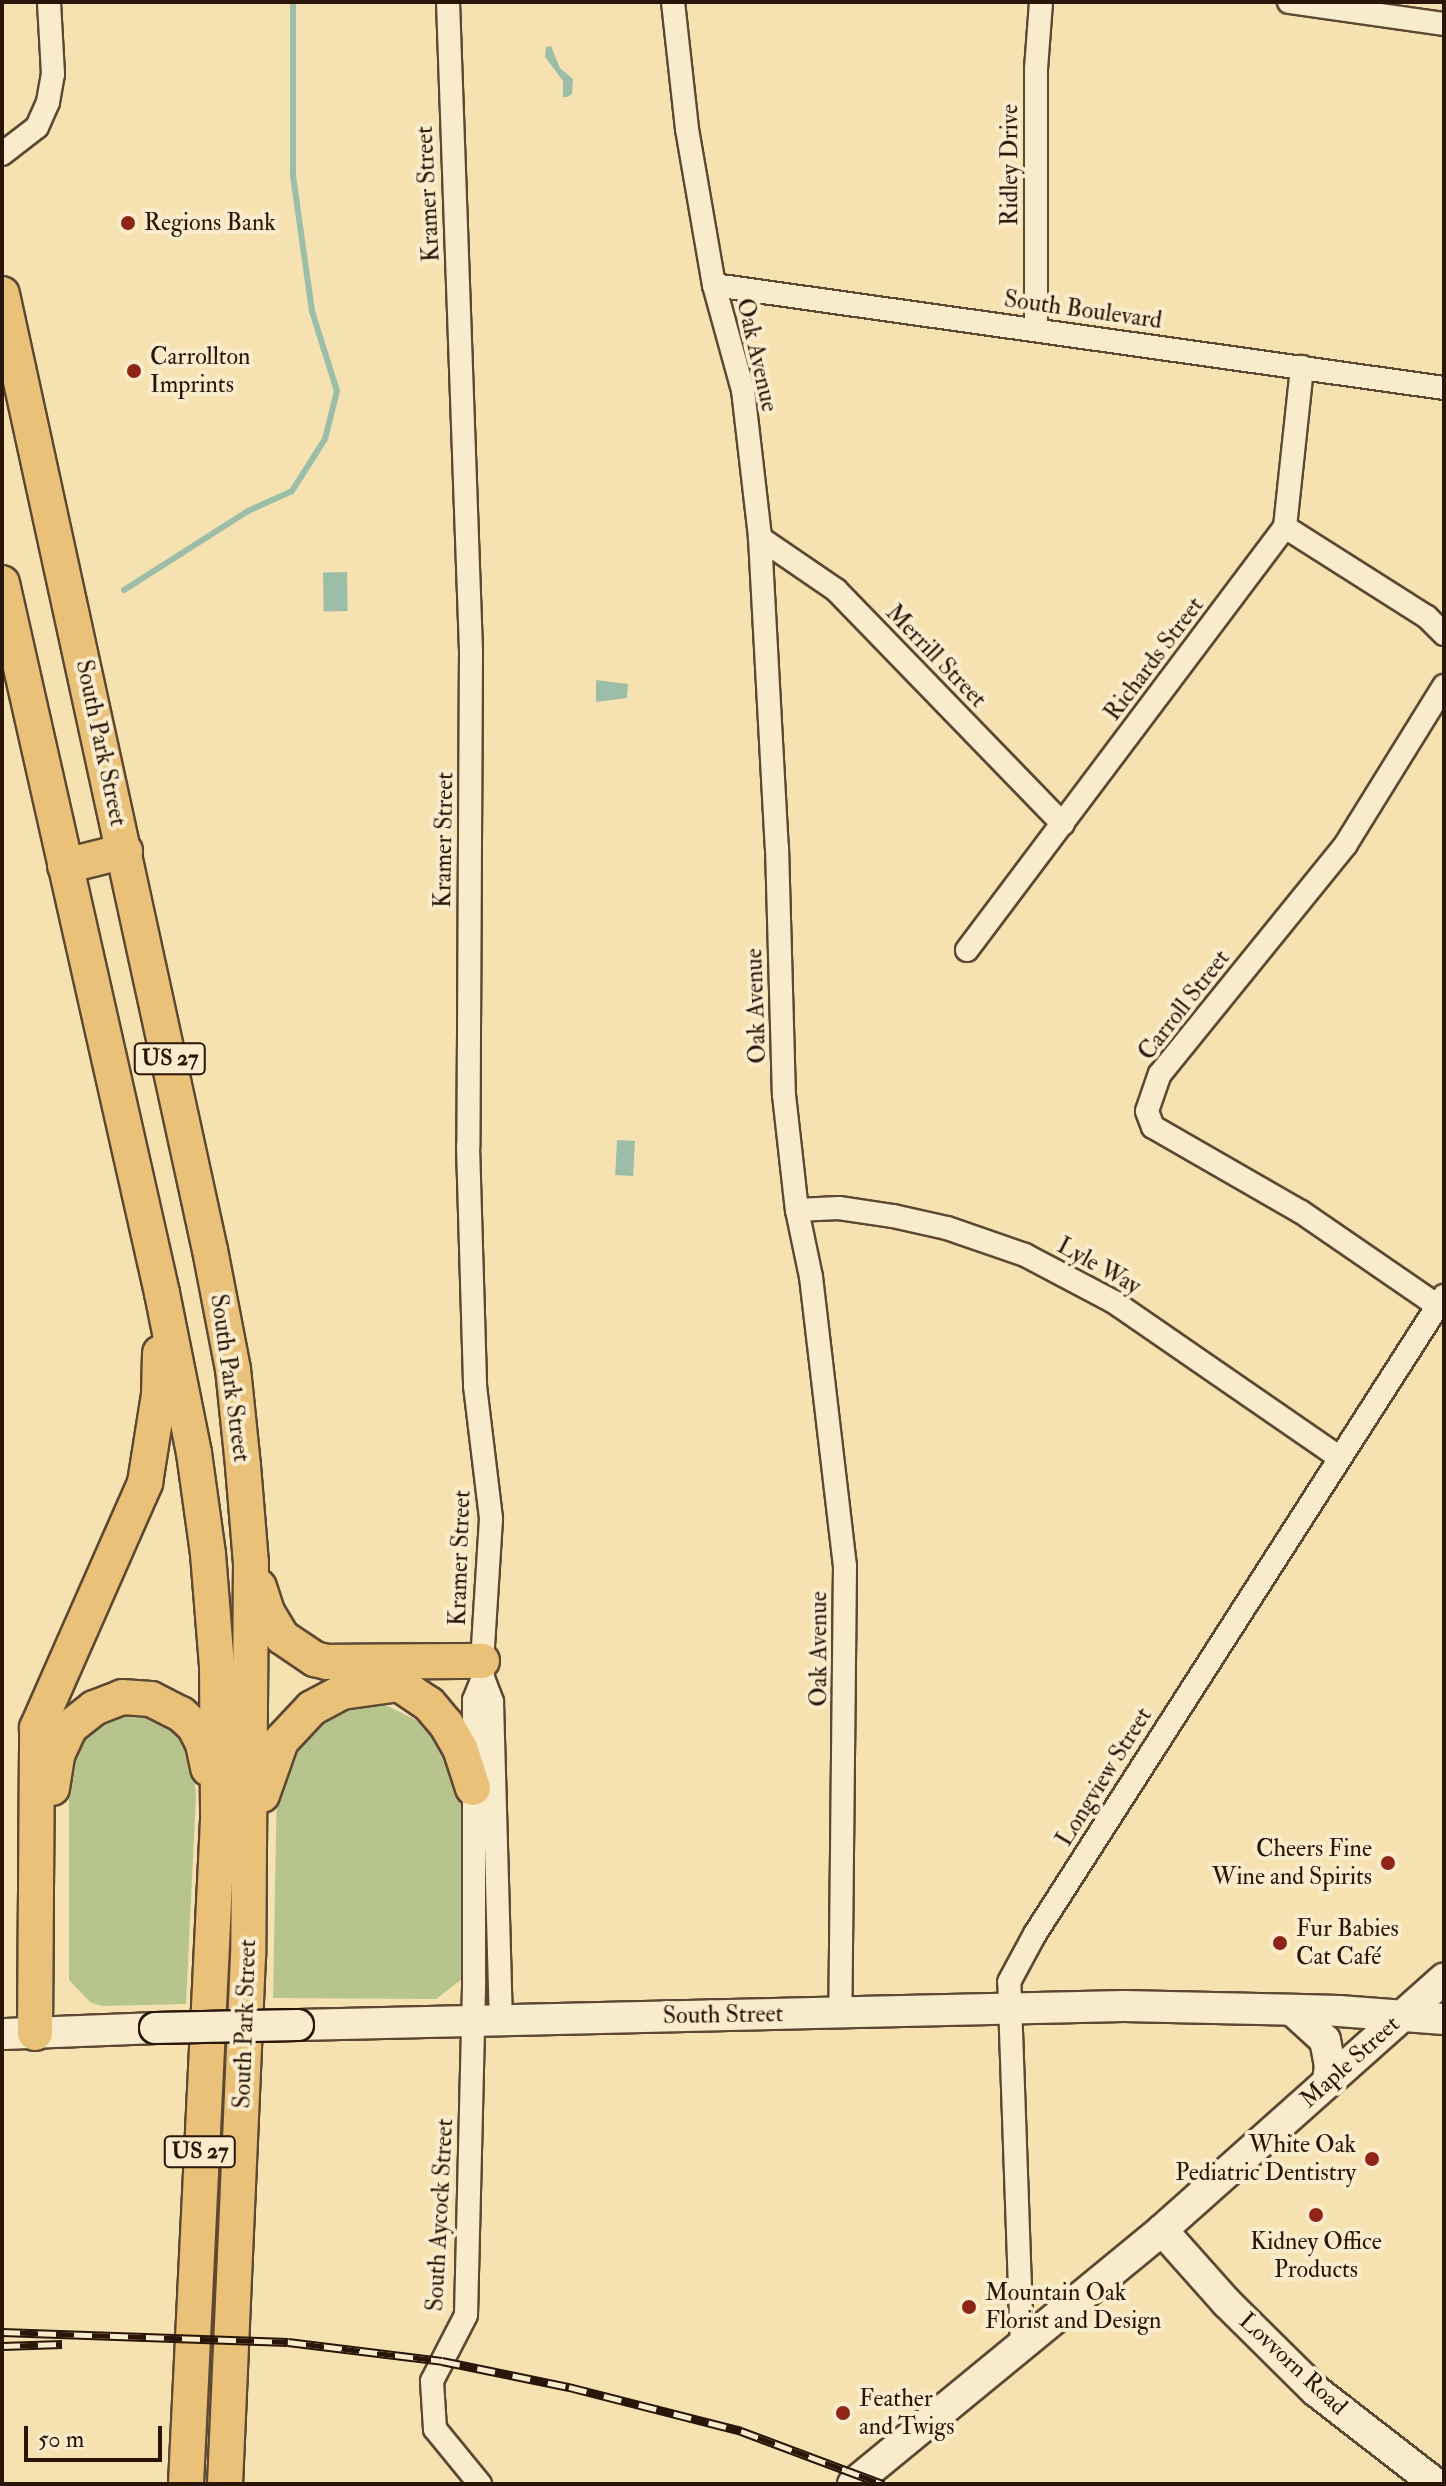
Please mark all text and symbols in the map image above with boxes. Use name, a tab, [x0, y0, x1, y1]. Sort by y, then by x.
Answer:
street label: Ridley Drive	[996, 104, 1024, 226]
street label: Kramer Street	[410, 125, 446, 263]
place label: Regions Bank	[144, 209, 276, 237]
marker: Regions Bank	[119, 214, 137, 232]
street label: South Boulevard	[1002, 285, 1164, 335]
street label: Oak Avenue	[730, 296, 784, 414]
place label: Carrollton Imprints	[150, 343, 250, 399]
marker: Carrollton Imprints	[125, 362, 143, 380]
street label: Richards Street	[1098, 592, 1210, 726]
street label: Merrill Street	[880, 598, 992, 714]
street label: South Park Street	[69, 657, 133, 829]
street label: Kramer Street	[428, 772, 460, 908]
street label: Carroll Street	[1132, 944, 1236, 1066]
street label: Oak Avenue	[740, 948, 772, 1064]
road number: US 27	[132, 1041, 208, 1077]
street label: Lyle Way	[1052, 1231, 1146, 1301]
street label: South Park Street	[204, 1292, 256, 1464]
street label: Kramer Street	[443, 1490, 477, 1626]
street label: Oak Avenue	[805, 1591, 833, 1707]
street label: Longview Street	[1050, 1702, 1158, 1852]
place label: Cheers Fine Wine and Spirits	[1212, 1835, 1372, 1891]
marker: Cheers Fine Wine and Spirits	[1379, 1854, 1397, 1872]
place label: Fur Babies Cat Café	[1296, 1915, 1399, 1971]
marker: Fur Babies Cat Café	[1271, 1934, 1289, 1952]
street label: South Park Street	[228, 1939, 262, 2109]
street label: South Street	[663, 2000, 783, 2030]
street label: Maple Street	[1294, 2010, 1406, 2114]
street label: South Aycock Street	[421, 2118, 459, 2312]
place label: White Oak Pediatric Dentistry	[1175, 2131, 1356, 2187]
road number: US 27	[162, 2134, 238, 2170]
marker: White Oak Pediatric Dentistry	[1363, 2150, 1381, 2168]
marker: Kidney Office Products	[1307, 2206, 1325, 2224]
place label: Kidney Office Products	[1250, 2228, 1382, 2284]
place label: Mountain Oak Florist and Design	[985, 2279, 1161, 2335]
marker: Mountain Oak Florist and Design	[960, 2298, 978, 2316]
street label: Lovvorn Road	[1233, 2307, 1353, 2421]
place label: Feather and Twigs	[859, 2385, 954, 2441]
marker: Feather and Twigs	[834, 2404, 852, 2422]
scale bar	[28, 2410, 166, 2460]
text: 50 m	[38, 2424, 84, 2455]

